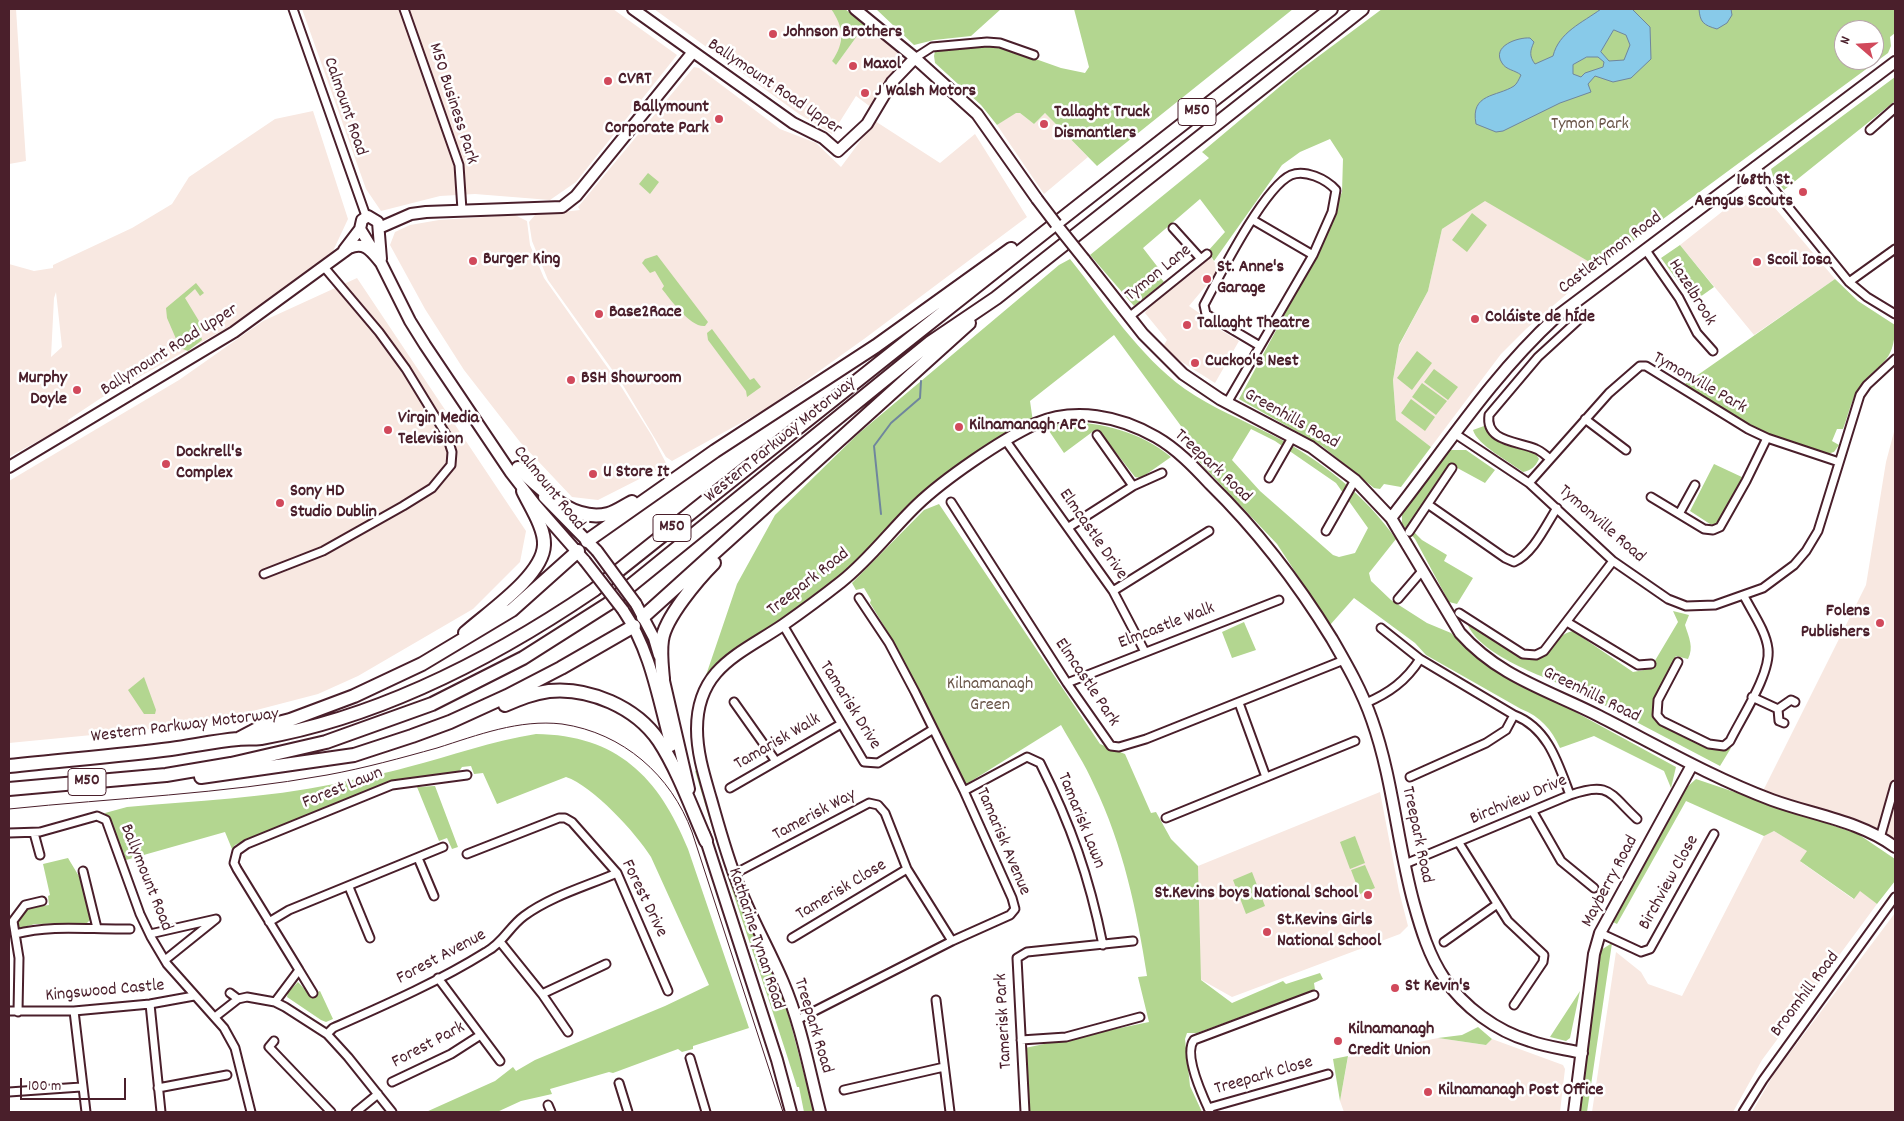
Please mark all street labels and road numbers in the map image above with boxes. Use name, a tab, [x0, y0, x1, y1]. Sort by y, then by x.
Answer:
street label: Ballymount Road Upper	[703, 35, 845, 141]
street label: M50 Business Park	[422, 41, 482, 167]
street label: Calmount Road	[317, 55, 371, 159]
road number: M50	[1178, 98, 1216, 125]
street label: Castletymon Road	[1555, 208, 1667, 300]
street label: Tymon Lane	[1121, 241, 1197, 307]
street label: Hazelbrook	[1662, 256, 1720, 330]
street label: Ballymount Road Upper	[97, 300, 243, 402]
street label: Tymonville Park	[1648, 348, 1750, 420]
street label: Western Parkway Motorway	[701, 373, 861, 509]
street label: Greenhills Road	[1240, 385, 1342, 455]
street label: Treepark Road	[1169, 426, 1255, 508]
street label: Calmount Road	[507, 442, 589, 536]
street label: Tymonville Road	[1553, 481, 1649, 569]
street label: Elmcastle Drive	[1053, 486, 1131, 584]
road number: M50	[653, 514, 691, 542]
street label: Treepark Road	[764, 544, 854, 622]
street label: Elmcastle Walk	[1116, 599, 1218, 655]
street label: Elmcastle Park	[1049, 635, 1123, 731]
street label: Tamarisk Drive	[813, 658, 885, 754]
street label: Greenhills Road	[1539, 663, 1643, 729]
street label: Western Parkway Motorway	[90, 705, 280, 749]
street label: Tamarisk Walk	[731, 710, 825, 776]
street label: Forest Lawn	[300, 763, 386, 815]
road number: M50	[68, 769, 106, 796]
street label: Tamarisk Lawn	[1051, 770, 1109, 872]
street label: Birchview Drive	[1467, 771, 1571, 831]
street label: Tamerisk Way	[770, 785, 860, 847]
street label: Tamarisk Avenue	[970, 785, 1034, 899]
street label: Treepark Road	[1395, 785, 1437, 885]
street label: Ballymount Road	[114, 821, 176, 935]
street label: Birchview Close	[1635, 832, 1705, 934]
street label: Mayberry Road	[1578, 833, 1644, 931]
street label: Tamerisk Close	[793, 856, 891, 926]
street label: Forest Drive	[615, 857, 671, 941]
street label: Katharine Tynan Road	[722, 865, 788, 1013]
street label: Forest Avenue	[394, 925, 490, 991]
street label: Broomhill Road	[1767, 948, 1845, 1042]
street label: Tamerisk Park	[992, 973, 1018, 1069]
street label: Kingswood Castle	[45, 976, 165, 1008]
street label: Treepark Road	[787, 976, 837, 1076]
street label: Forest Park	[389, 1018, 469, 1074]
street label: Treepark Close	[1212, 1053, 1316, 1101]

